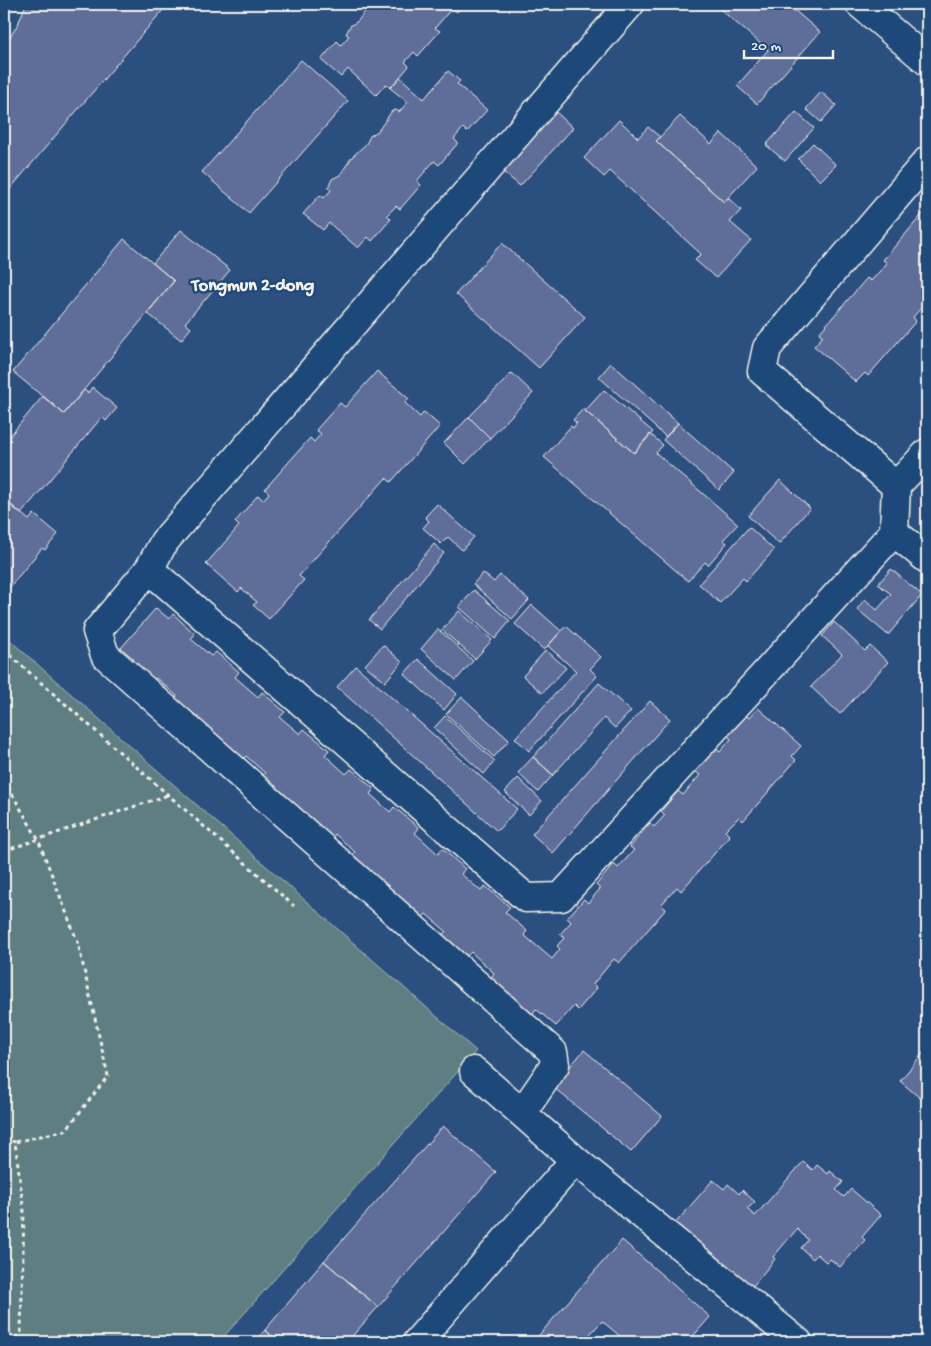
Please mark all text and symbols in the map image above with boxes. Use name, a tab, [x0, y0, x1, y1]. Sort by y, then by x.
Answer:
scale bar	[744, 28, 832, 60]
text: 20 m	[751, 38, 781, 56]
district label: Tongmun 2-dong	[190, 276, 314, 297]

